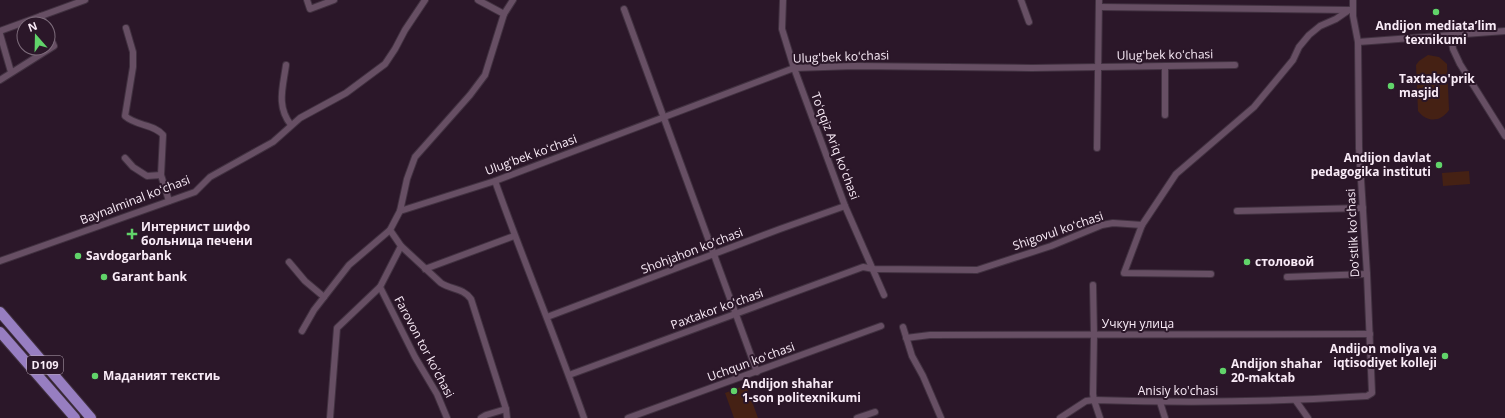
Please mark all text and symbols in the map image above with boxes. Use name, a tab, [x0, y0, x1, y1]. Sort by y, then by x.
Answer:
marker: Andijon mediataʼlim texnikumi	[1431, 7, 1441, 17]
north arrow	[16, 16, 56, 56]
place label: Andijon mediataʼlim texnikumi	[1375, 17, 1497, 48]
text: N	[26, 18, 39, 35]
street label: Ulugʻbek koʻchasi	[1117, 45, 1213, 64]
street label: Ulugʻbek koʻchasi	[792, 46, 890, 67]
place label: Taxtako'prik masjid	[1399, 70, 1475, 101]
marker: Taxtako'prik masjid	[1386, 81, 1396, 91]
street label: Toʻqqiz Ariq koʻchasi	[807, 90, 864, 202]
street label: Ulugʻbek koʻchasi	[483, 130, 579, 179]
place label: Andijon davlat pedagogika instituti	[1311, 149, 1431, 180]
marker: Andijon davlat pedagogika instituti	[1434, 160, 1444, 170]
street label: Baynalminal koʻchasi	[77, 171, 192, 228]
street label: Do'stlik ko'chasi	[1342, 188, 1363, 278]
street label: Shigovul koʻchasi	[1010, 207, 1105, 254]
place label: Интернист шифо больница печени	[141, 218, 253, 249]
street label: Shohjahon ko'chasi	[638, 223, 745, 278]
marker: Интернист шифо больница печени	[126, 228, 138, 240]
place label: Savdogarbank	[86, 247, 172, 264]
marker: Savdogarbank	[73, 251, 83, 261]
place label: столовой	[1255, 253, 1314, 270]
marker: столовой	[1242, 257, 1252, 267]
place label: Garant bank	[112, 268, 188, 285]
marker: Garant bank	[99, 272, 109, 282]
street label: Paxtakor koʻchasi	[668, 284, 765, 333]
street label: Farovon tor ko'chasi	[390, 293, 458, 401]
street label: Учкун улица	[1102, 315, 1174, 332]
street label: Uchqun koʻchasi	[705, 338, 797, 385]
place label: Andijon moliya va iqtisodiyet kolleji	[1330, 340, 1437, 371]
marker: Andijon moliya va iqtisodiyet kolleji	[1440, 351, 1450, 361]
place label: Andijon shahar 20-maktab	[1231, 355, 1323, 386]
road number: D109	[27, 356, 63, 374]
marker: Andijon shahar 20-maktab	[1218, 366, 1228, 376]
place label: Маданият текстиь	[103, 367, 220, 384]
marker: Маданият текстиь	[90, 371, 100, 381]
place label: Andijon shahar 1-son politexnikumi	[742, 375, 861, 406]
street label: Anisiy ko'chasi	[1138, 382, 1218, 399]
marker: Andijon shahar 1-son politexnikumi	[729, 386, 739, 396]

